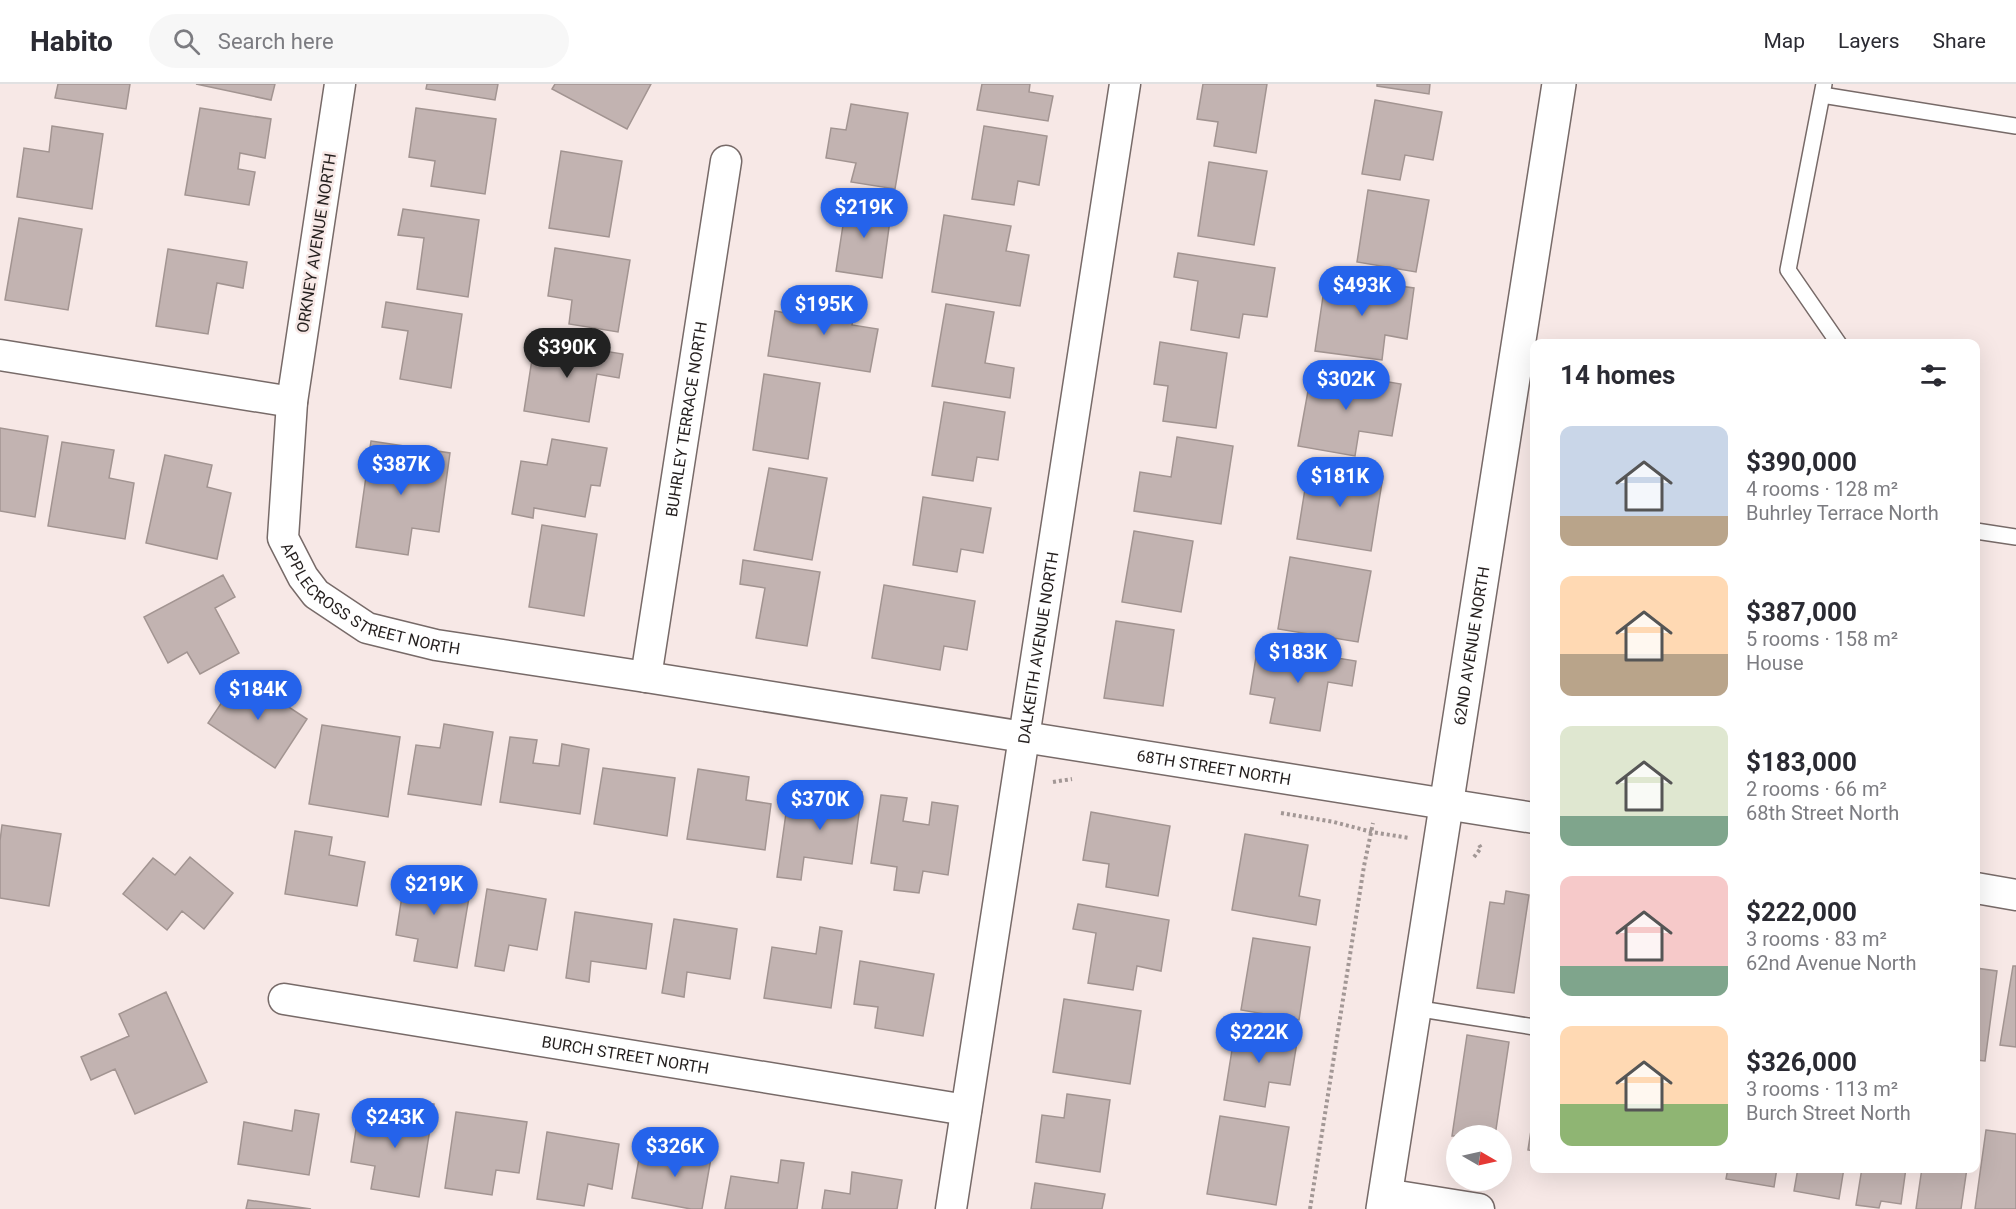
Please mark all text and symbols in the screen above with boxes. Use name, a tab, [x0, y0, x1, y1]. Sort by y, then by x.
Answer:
search box	[149, 14, 569, 68]
text: Habito	[30, 25, 113, 58]
icon: search	[170, 25, 203, 58]
text: Search here	[218, 29, 334, 54]
text: Map	[1763, 29, 1805, 53]
text: Layers	[1838, 29, 1899, 53]
text: Share	[1932, 29, 1986, 53]
street label: ORKNEY AVENUE NORTH	[293, 152, 340, 334]
pin: $219K	[822, 188, 906, 239]
text: $219K	[835, 195, 893, 219]
pin: $493K	[1320, 266, 1404, 317]
text: $493K	[1333, 273, 1391, 297]
pin: $195K	[782, 285, 866, 336]
text: $195K	[795, 292, 853, 316]
street label: BUHRLEY TERRACE NORTH	[662, 320, 711, 518]
pin: $390K	[525, 328, 609, 379]
text: $390K	[538, 335, 596, 359]
icon: filters	[1917, 359, 1950, 392]
pin: $302K	[1304, 360, 1388, 411]
text: 14 homes	[1560, 360, 1675, 390]
text: $302K	[1317, 367, 1375, 391]
pin: $387K	[359, 445, 443, 496]
text: $390,000	[1746, 447, 1857, 477]
icon: home	[1608, 450, 1680, 522]
text: $387K	[372, 452, 430, 476]
pin: $181K	[1298, 457, 1382, 508]
text: $181K	[1311, 464, 1369, 488]
text: 4 rooms · 128 m²	[1746, 477, 1898, 501]
text: Buhrley Terrace North	[1746, 501, 1939, 525]
street label: APPLECROSS STREET NORTH	[277, 539, 461, 659]
street label: DALKEITH AVENUE NORTH	[1014, 550, 1063, 745]
street label: 62ND AVENUE NORTH	[1450, 565, 1493, 727]
text: $387,000	[1746, 597, 1857, 627]
icon: home	[1608, 600, 1680, 672]
text: 5 rooms · 158 m²	[1746, 627, 1898, 651]
pin: $183K	[1256, 633, 1340, 684]
text: $183K	[1269, 640, 1327, 664]
text: House	[1746, 651, 1804, 675]
pin: $184K	[216, 670, 300, 721]
text: $184K	[229, 677, 287, 701]
street label: 68TH STREET NORTH	[1135, 746, 1292, 789]
text: $183,000	[1746, 747, 1857, 777]
icon: home	[1608, 750, 1680, 822]
text: 2 rooms · 66 m²	[1746, 777, 1887, 801]
pin: $370K	[778, 780, 862, 831]
text: $370K	[791, 787, 849, 811]
text: 68th Street North	[1746, 801, 1899, 825]
pin: $219K	[392, 865, 476, 916]
text: $219K	[405, 872, 463, 896]
text: $222,000	[1746, 897, 1857, 927]
icon: home	[1608, 900, 1680, 972]
text: 3 rooms · 83 m²	[1746, 927, 1887, 951]
text: 62nd Avenue North	[1746, 951, 1917, 975]
pin: $222K	[1217, 1013, 1301, 1064]
text: $222K	[1230, 1020, 1288, 1044]
street label: BURCH STREET NORTH	[540, 1032, 710, 1078]
text: $326,000	[1746, 1047, 1857, 1077]
icon: home	[1608, 1050, 1680, 1122]
text: 3 rooms · 113 m²	[1746, 1077, 1898, 1101]
pin: $243K	[353, 1098, 437, 1149]
text: Burch Street North	[1746, 1101, 1911, 1125]
text: $243K	[366, 1105, 424, 1129]
north arrow	[1446, 1125, 1512, 1191]
map controls	[1446, 1125, 1512, 1191]
pin: $326K	[633, 1127, 717, 1178]
text: $326K	[646, 1134, 704, 1158]

